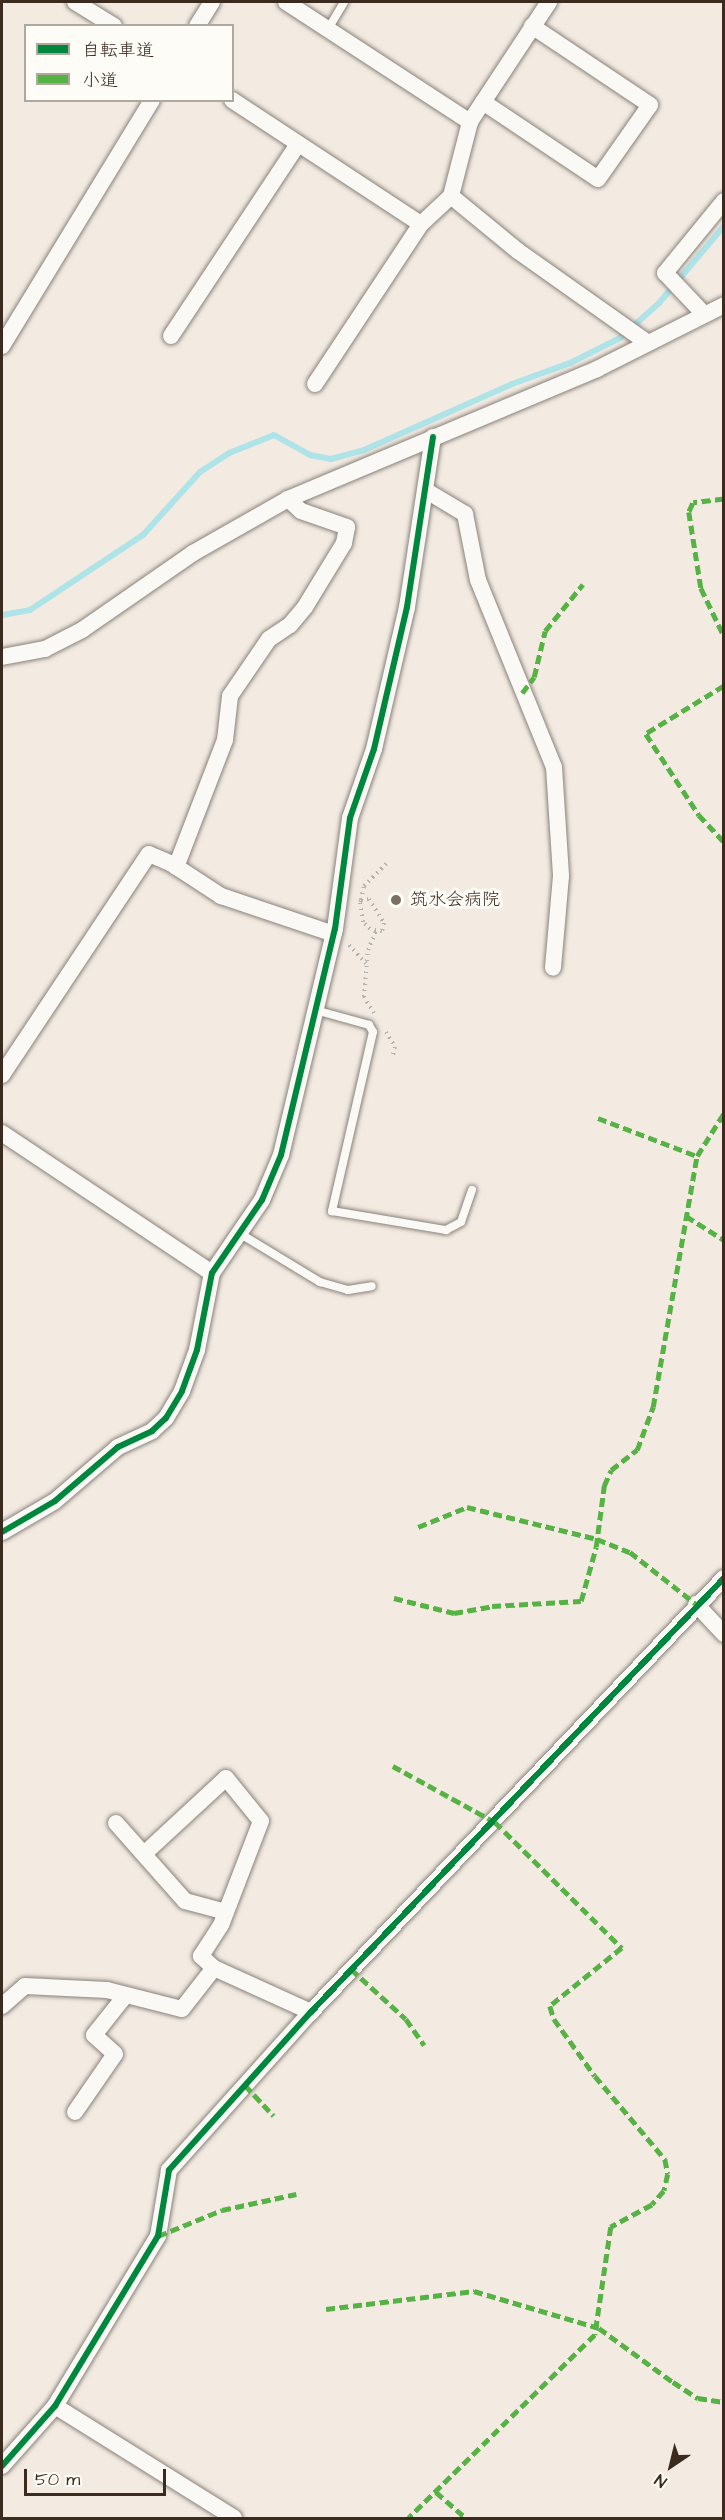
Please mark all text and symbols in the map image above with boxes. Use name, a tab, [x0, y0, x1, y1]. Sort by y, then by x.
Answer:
legend	[24, 24, 234, 102]
text: 自転車道	[82, 38, 154, 63]
text: 小道	[82, 68, 118, 93]
place label: 筑水会病院	[410, 889, 500, 911]
marker: 筑水会病院	[387, 891, 405, 909]
north arrow	[641, 2436, 701, 2496]
scale bar	[27, 2457, 170, 2495]
text: 50 m	[35, 2467, 80, 2492]
text: N	[650, 2469, 671, 2493]

